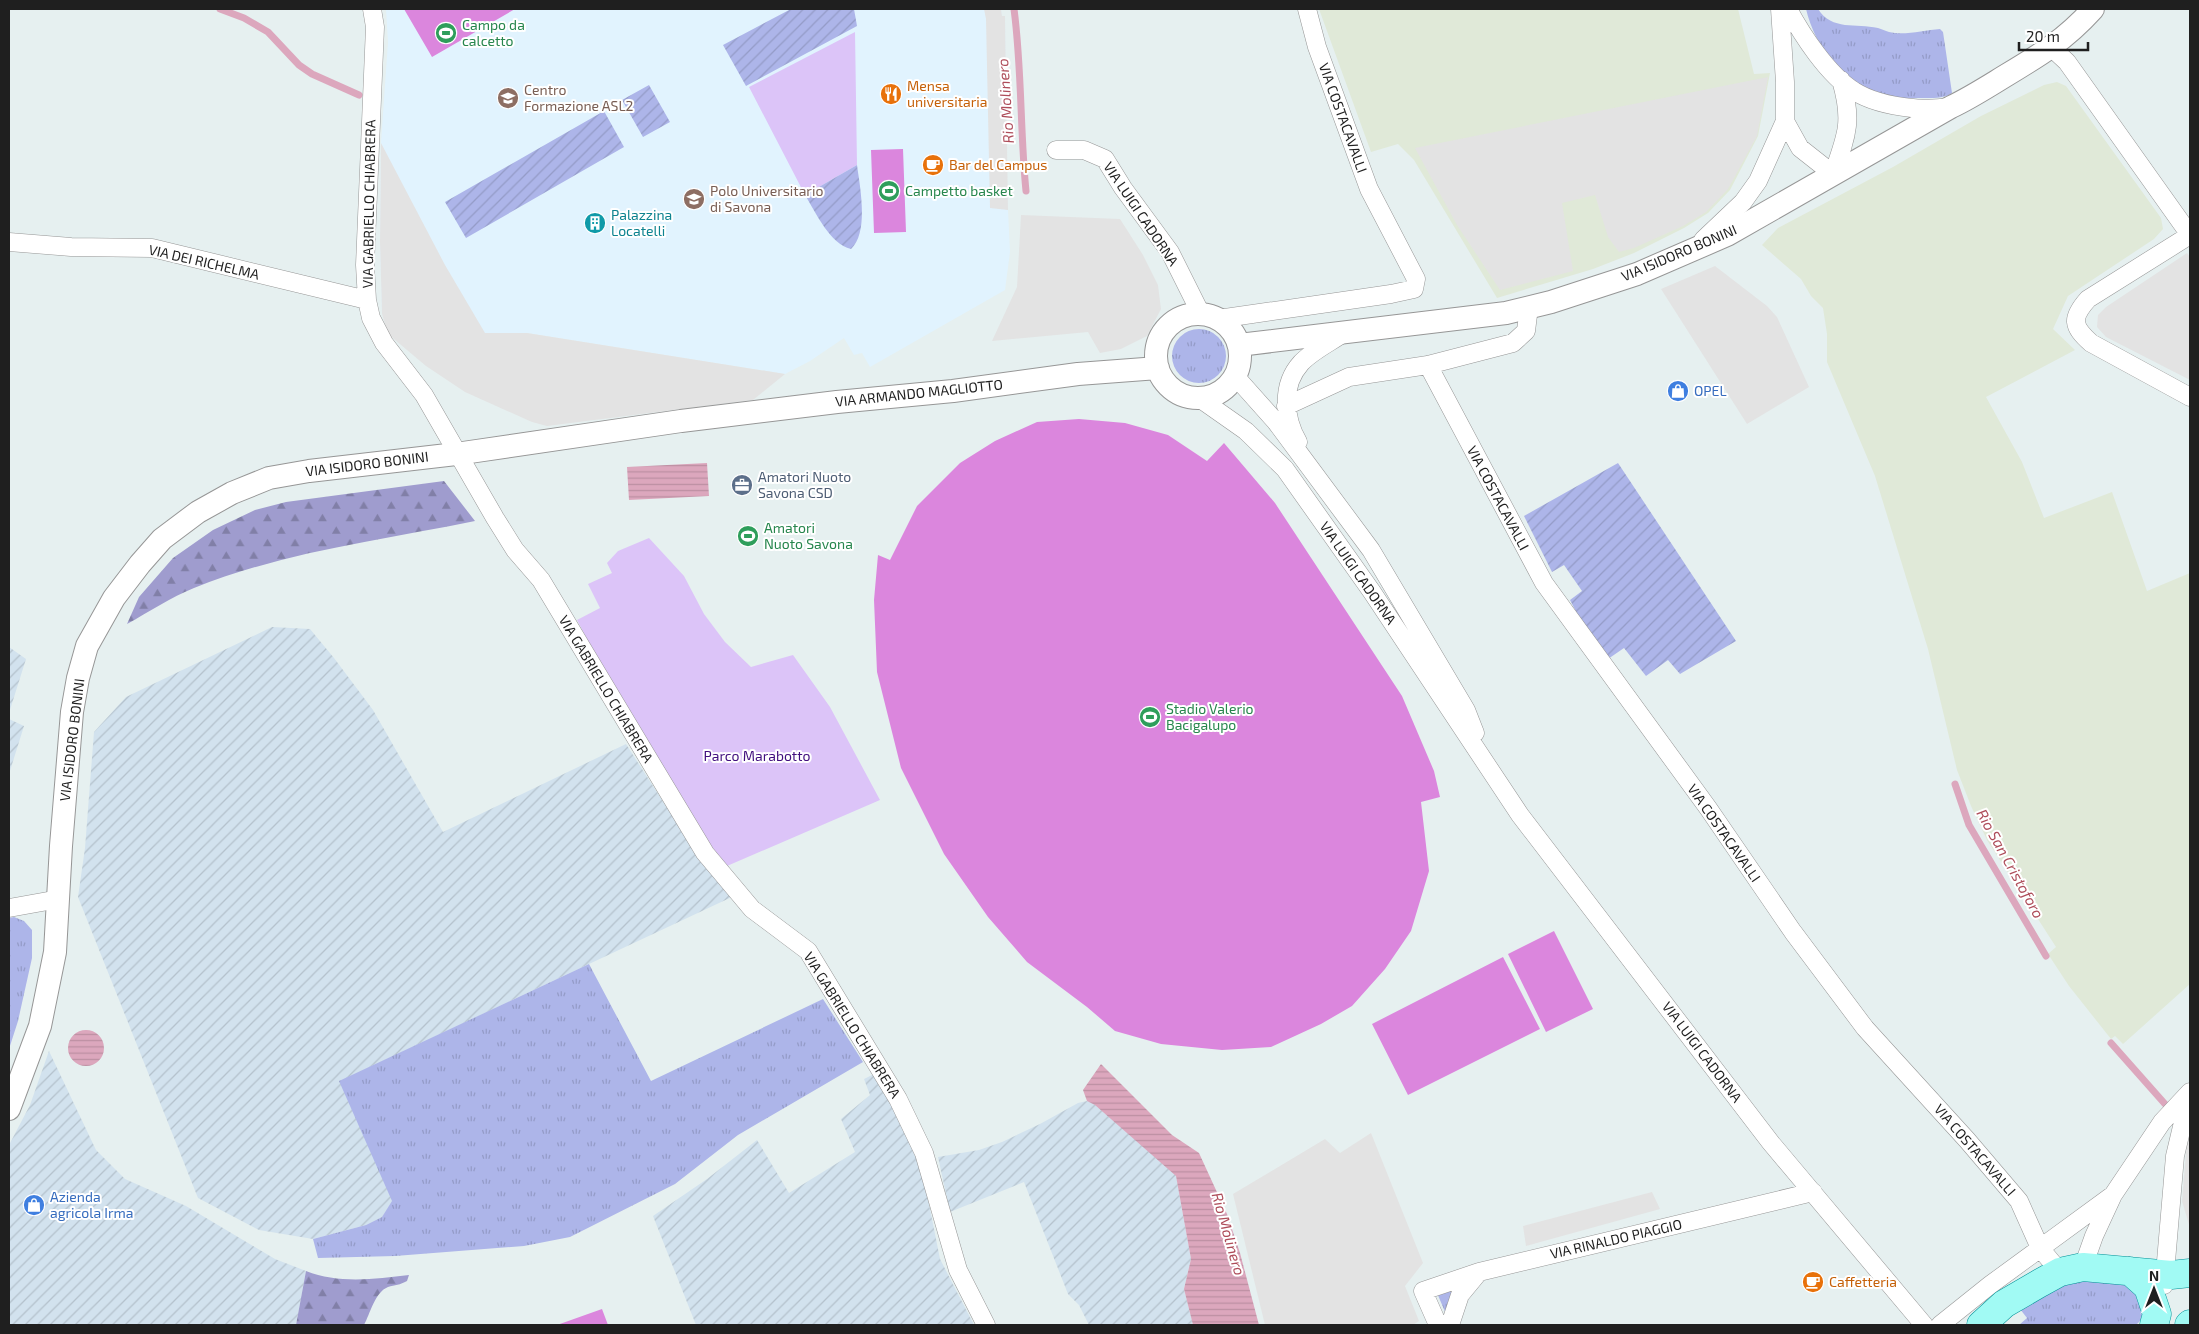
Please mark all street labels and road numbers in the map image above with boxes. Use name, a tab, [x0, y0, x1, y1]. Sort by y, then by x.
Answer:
street label: VIA COSTACAVALLI	[1316, 61, 1371, 175]
street label: VIA GABRIELLO CHIABRERA	[359, 119, 378, 289]
street label: VIA LUIGI CADORNA	[1100, 158, 1183, 269]
street label: VIA ISIDORO BONINI	[1619, 221, 1739, 285]
street label: VIA DEI RICHELMA	[147, 240, 261, 283]
street label: VIA ARMANDO MAGLIOTTO	[834, 375, 1004, 410]
street label: VIA COSTACAVALLI	[1464, 443, 1533, 553]
street label: VIA ISIDORO BONINI	[304, 448, 429, 479]
street label: VIA LUIGI CADORNA	[1317, 518, 1400, 628]
street label: VIA GABRIELLO CHIABRERA	[556, 612, 657, 766]
street label: VIA ISIDORO BONINI	[56, 677, 87, 802]
street label: VIA COSTACAVALLI	[1684, 780, 1765, 885]
street label: VIA GABRIELLO CHIABRERA	[800, 949, 905, 1101]
street label: VIA LUIGI CADORNA	[1659, 998, 1746, 1106]
street label: VIA COSTACAVALLI	[1931, 1100, 2020, 1199]
street label: VIA RINALDO PIAGGIO	[1548, 1215, 1683, 1262]

